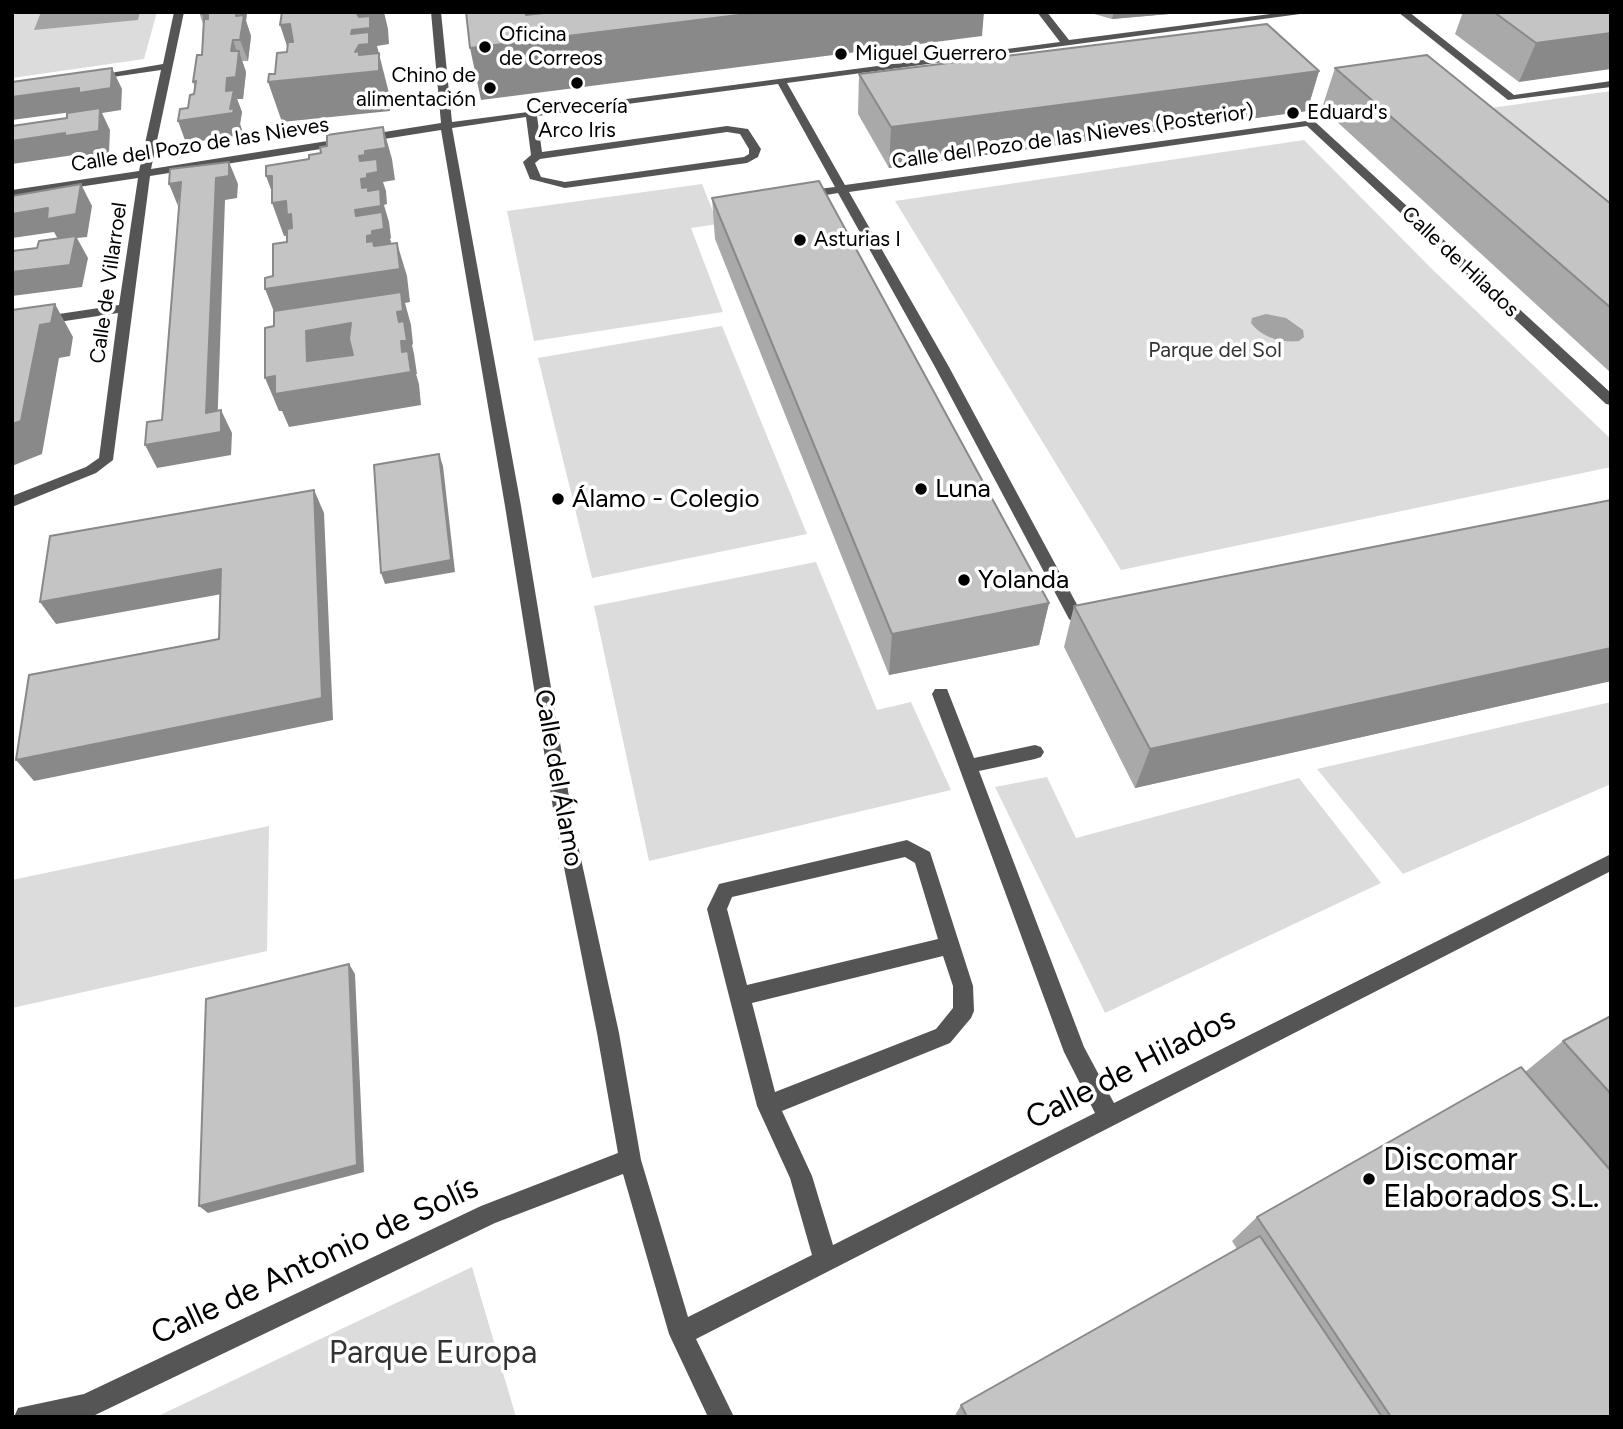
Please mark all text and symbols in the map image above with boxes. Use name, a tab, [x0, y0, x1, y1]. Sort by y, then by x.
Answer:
place label: Oficina de Correos	[499, 22, 603, 72]
marker: Oficina de Correos	[477, 39, 493, 55]
place label: Miguel Guerrero	[855, 41, 1007, 67]
marker: Miguel Guerrero	[833, 46, 849, 62]
place label: Chino de alimentación	[356, 63, 476, 113]
marker: Cervecería Arco Iris	[569, 75, 585, 91]
marker: Chino de alimentación	[482, 80, 498, 96]
place label: Cervecería Arco Iris	[526, 94, 628, 144]
street label: Calle del Pozo de las Nieves (Posterior)	[890, 99, 1256, 175]
place label: Eduard's	[1307, 100, 1388, 126]
marker: Eduard's	[1285, 105, 1301, 121]
street label: Calle del Pozo de las Nieves	[69, 112, 331, 178]
street label: Calle de Villarroel	[85, 201, 133, 365]
street label: Calle de Hilados	[1396, 201, 1524, 323]
place label: Asturias I	[814, 227, 901, 253]
marker: Asturias I	[792, 232, 808, 248]
park label: Parque del Sol	[1148, 338, 1282, 364]
place label: Luna	[935, 473, 991, 505]
marker: Luna	[913, 481, 929, 497]
place label: Álamo - Colegio	[572, 483, 760, 515]
marker: Álamo - Colegio	[550, 491, 566, 507]
place label: Yolanda	[978, 564, 1069, 596]
marker: Yolanda	[956, 572, 972, 588]
street label: Calle del Álamo	[527, 687, 589, 869]
street label: Calle de Hilados	[1020, 1000, 1242, 1138]
place label: Discomar Elaborados S.L.	[1383, 1142, 1599, 1217]
street label: Calle de Antonio de Solís	[145, 1168, 485, 1354]
marker: Discomar Elaborados S.L.	[1361, 1171, 1377, 1187]
park label: Parque Europa	[329, 1335, 537, 1373]

